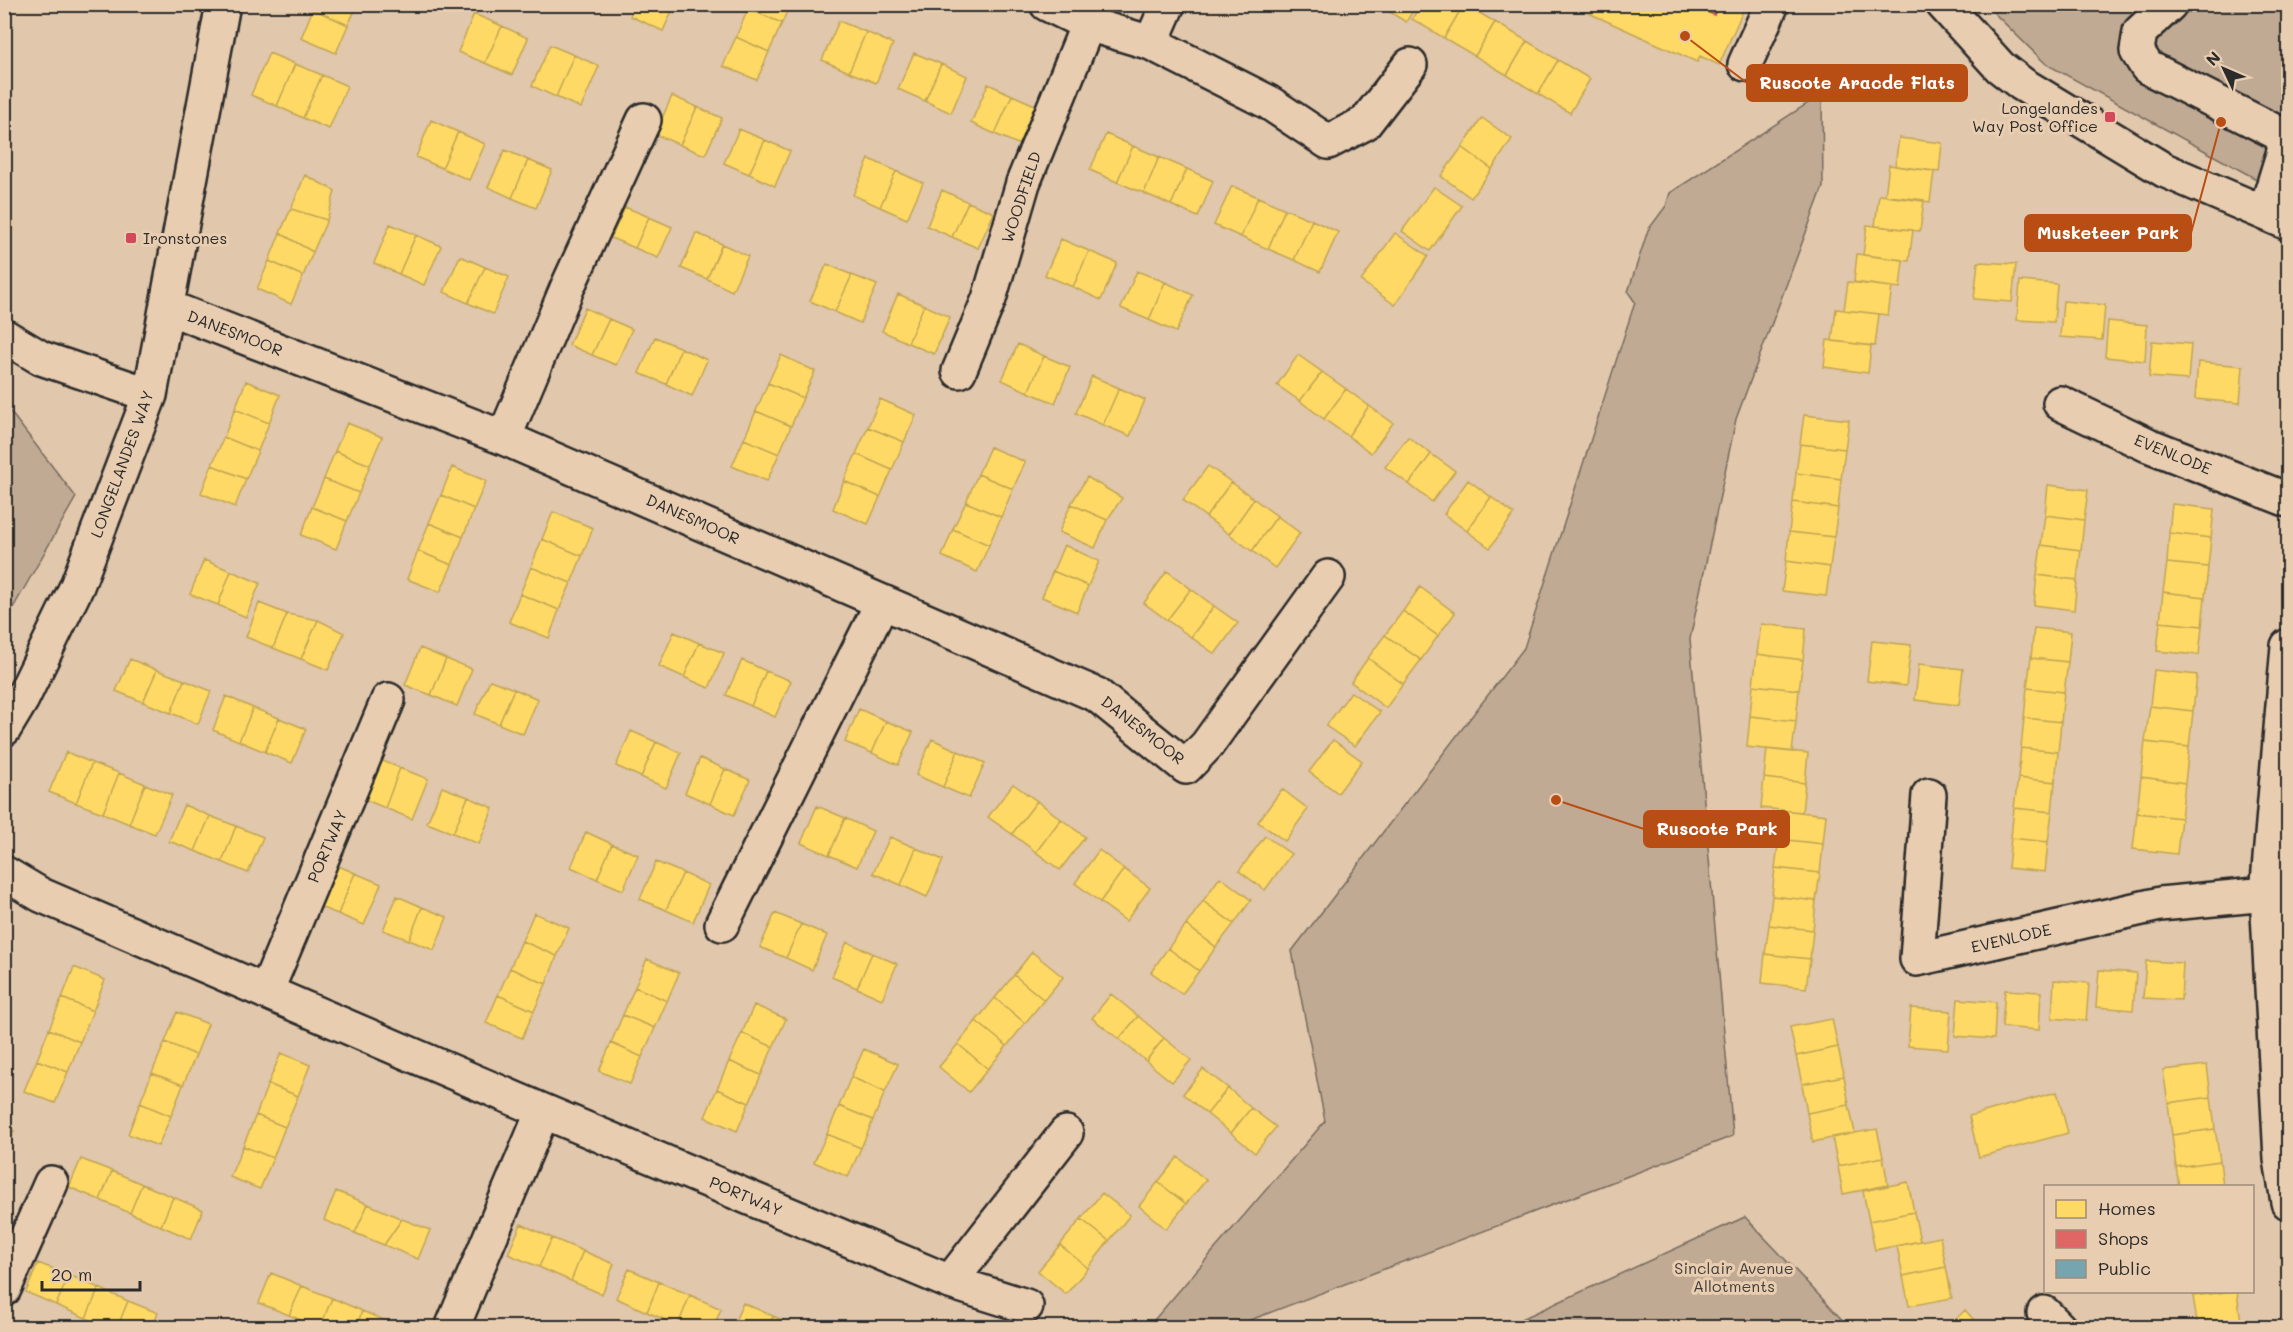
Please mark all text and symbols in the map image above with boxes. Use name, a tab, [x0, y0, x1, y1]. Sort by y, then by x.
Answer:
north arrow	[2194, 39, 2254, 99]
text: N	[2201, 47, 2225, 70]
callout: Ruscote Aracde Flats	[1747, 65, 1967, 101]
text: Ruscote Aracde Flats	[1759, 70, 1955, 94]
place label: Longelandes Way Post Office	[1972, 97, 2098, 136]
marker: Longelandes Way Post Office	[2103, 110, 2117, 124]
street label: WOODFIELD	[996, 148, 1045, 245]
callout: Musketeer Park	[2025, 215, 2191, 251]
text: Musketeer Park	[2037, 220, 2179, 244]
place label: Ironstones	[143, 227, 227, 248]
marker: Ironstones	[124, 231, 138, 245]
street label: DANESMOOR	[185, 305, 286, 360]
street label: LONGELANDES WAY	[85, 387, 158, 540]
street label: EVENLODE	[2131, 429, 2215, 479]
street label: DANESMOOR	[643, 489, 743, 549]
street label: DANESMOOR	[1097, 690, 1189, 769]
street label: PORTWAY	[302, 806, 351, 885]
callout: Ruscote Park	[1644, 811, 1789, 847]
text: Ruscote Park	[1656, 816, 1778, 840]
street label: EVENLODE	[1969, 918, 2053, 957]
street label: PORTWAY	[707, 1171, 786, 1220]
legend	[2044, 1185, 2254, 1293]
text: Homes	[2098, 1196, 2156, 1220]
text: Shops	[2098, 1226, 2149, 1250]
scale bar	[42, 1254, 140, 1292]
text: Public	[2098, 1256, 2151, 1280]
park label: Sinclair Avenue Allotments	[1674, 1257, 1794, 1296]
text: 20 m	[51, 1262, 92, 1286]

